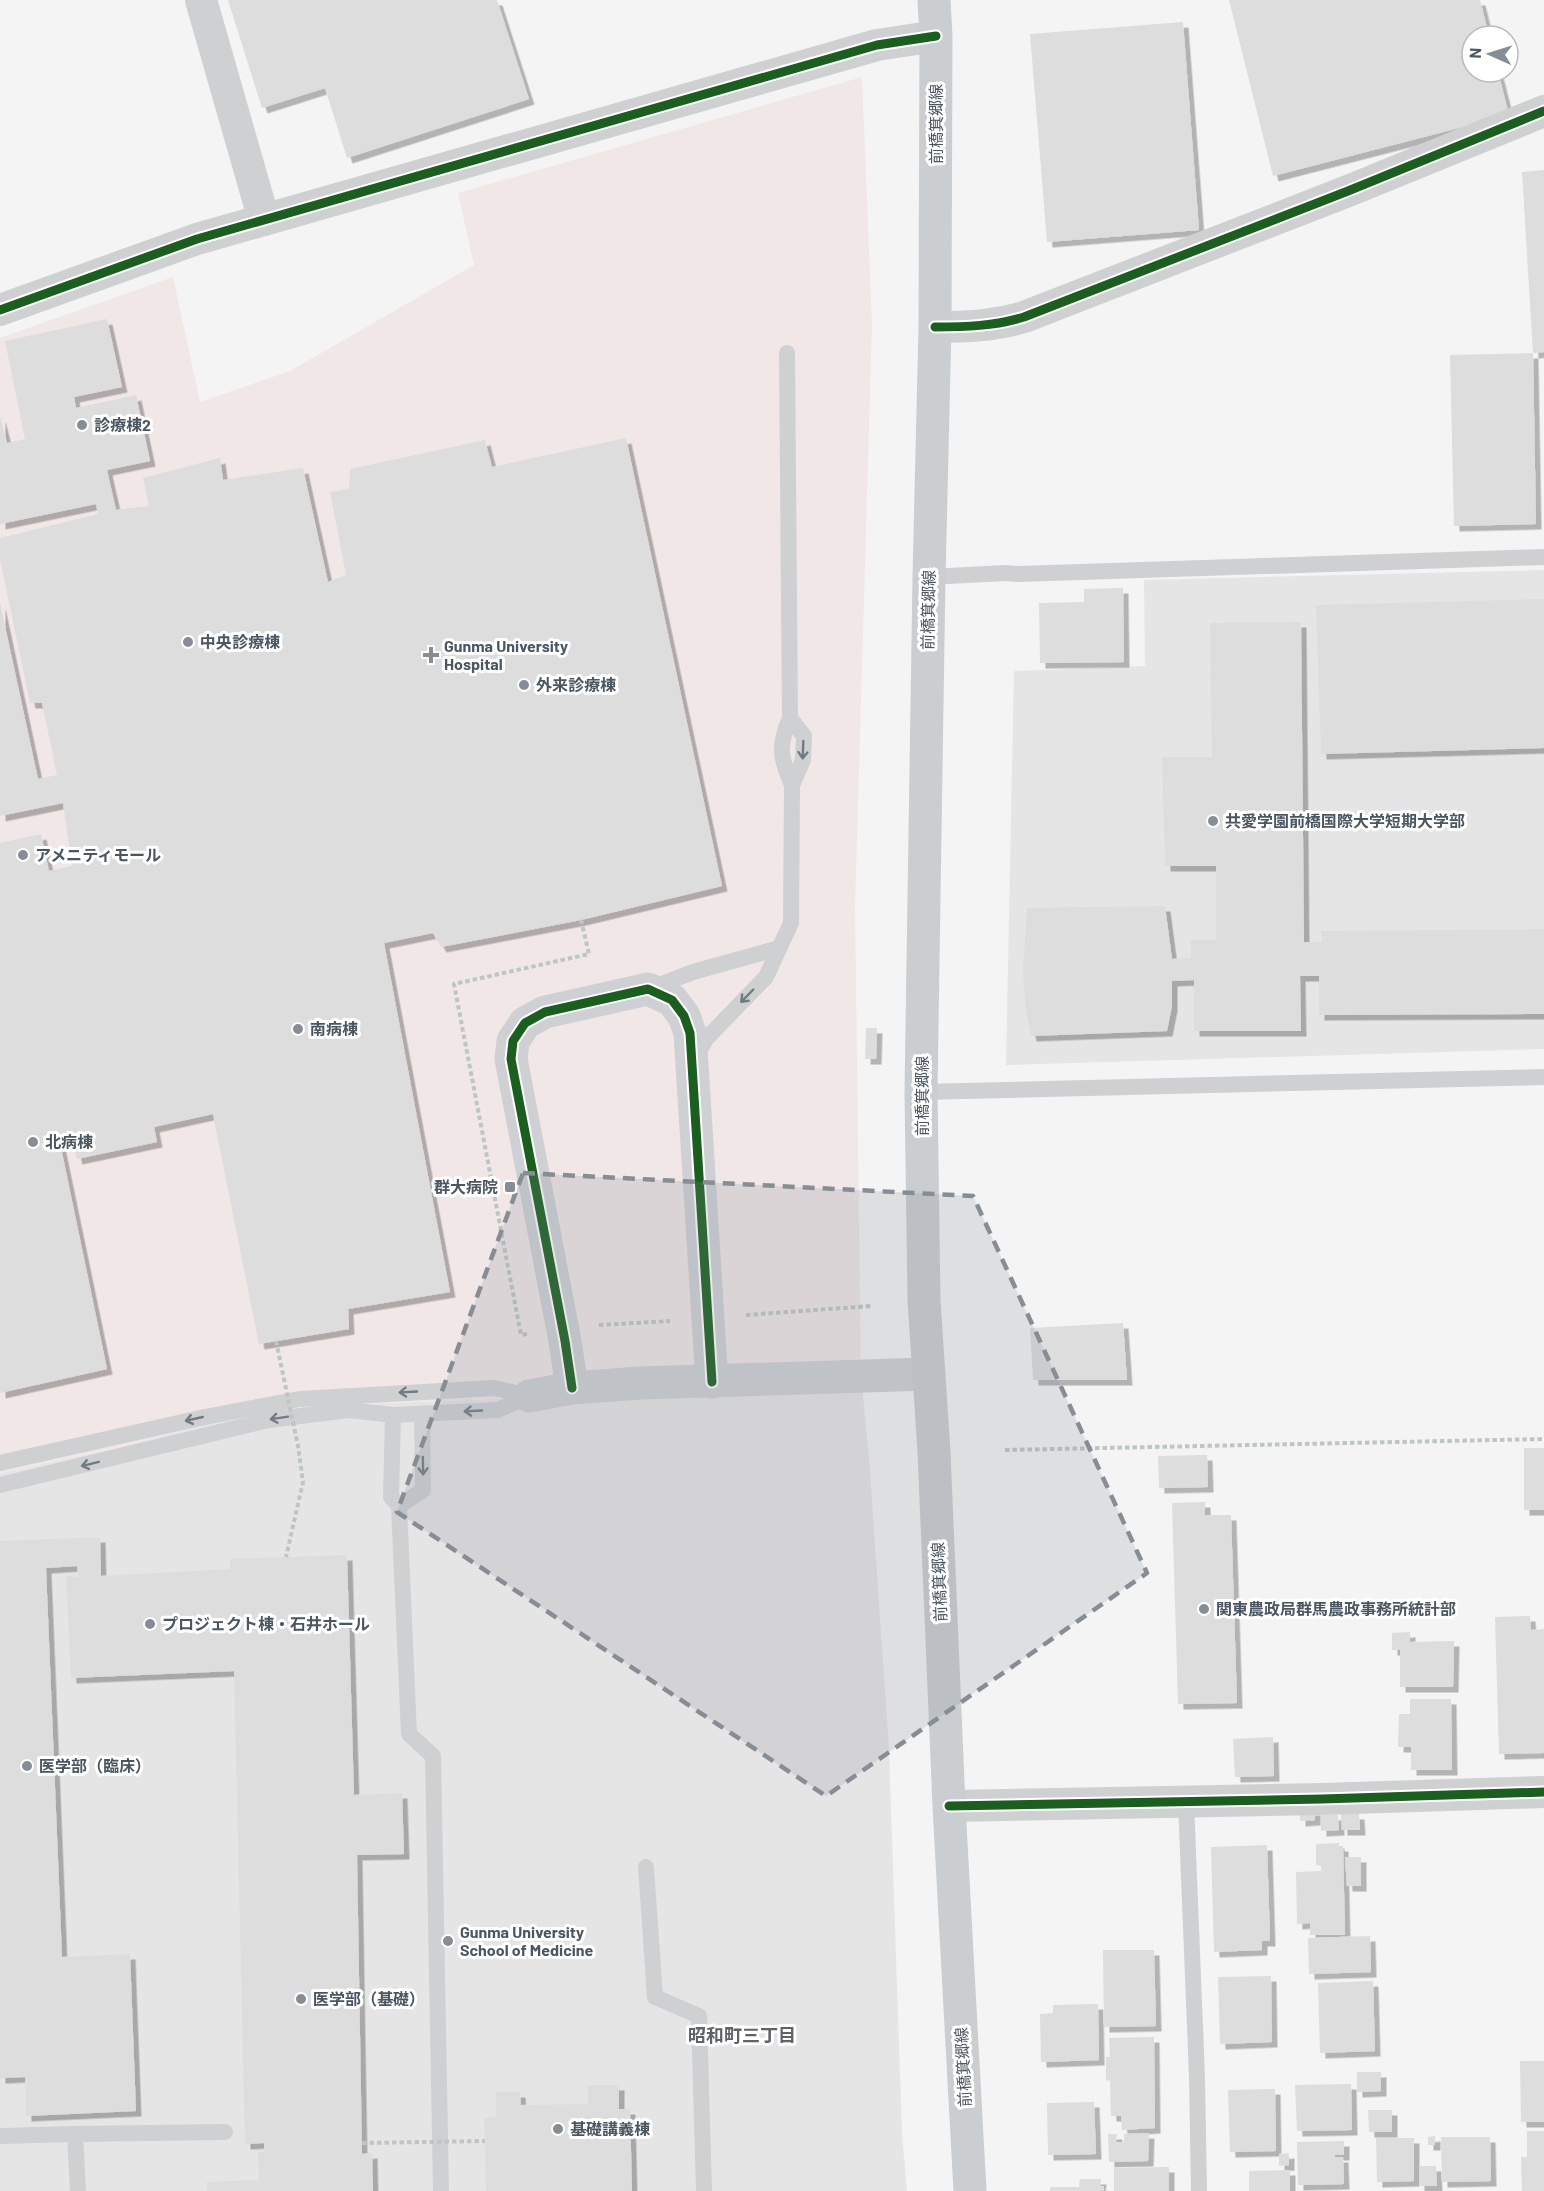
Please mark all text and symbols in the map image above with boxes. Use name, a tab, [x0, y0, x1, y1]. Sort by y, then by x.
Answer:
north arrow	[1460, 24, 1520, 84]
text: N	[1465, 47, 1484, 59]
street label: 前橋箕郷線	[926, 84, 945, 164]
place label: 診療棟2	[94, 415, 151, 434]
marker: 診療棟2	[75, 418, 89, 432]
street label: 前橋箕郷線	[917, 570, 938, 650]
place label: 中央診療棟	[200, 632, 280, 651]
marker: 中央診療棟	[181, 635, 195, 649]
place label: Gunma University Hospital	[444, 636, 568, 673]
marker: Gunma University Hospital	[422, 646, 440, 664]
place label: 外来診療棟	[536, 675, 616, 694]
marker: 外来診療棟	[517, 678, 531, 692]
one-way arrow	[798, 740, 809, 760]
place label: 共愛学園前橋国際大学短期大学部	[1225, 811, 1465, 830]
marker: 共愛学園前橋国際大学短期大学部	[1206, 814, 1220, 828]
place label: アメニティモール	[35, 845, 161, 864]
marker: アメニティモール	[16, 848, 30, 862]
one-way arrow	[740, 989, 755, 1004]
place label: 南病棟	[310, 1019, 358, 1038]
marker: 南病棟	[291, 1022, 305, 1036]
street label: 前橋箕郷線	[912, 1056, 931, 1136]
place label: 北病棟	[45, 1132, 93, 1151]
marker: 北病棟	[26, 1135, 40, 1149]
place label: 群大病院	[434, 1177, 498, 1196]
marker: 群大病院	[503, 1180, 517, 1194]
one-way arrow	[399, 1387, 419, 1398]
one-way arrow	[464, 1405, 484, 1416]
one-way arrow	[270, 1413, 289, 1424]
one-way arrow	[185, 1414, 204, 1425]
one-way arrow	[417, 1456, 429, 1476]
one-way arrow	[80, 1459, 99, 1471]
street label: 前橋箕郷線	[928, 1542, 949, 1622]
place label: 関東農政局群馬農政事務所統計部	[1216, 1599, 1456, 1618]
marker: 関東農政局群馬農政事務所統計部	[1197, 1602, 1211, 1616]
place label: プロジェクト棟・石井ホール	[162, 1614, 370, 1633]
marker: プロジェクト棟・石井ホール	[143, 1617, 157, 1631]
place label: 医学部（臨床）	[39, 1756, 151, 1775]
marker: 医学部（臨床）	[20, 1759, 34, 1773]
place label: Gunma University School of Medicine	[460, 1922, 594, 1959]
marker: Gunma University School of Medicine	[441, 1934, 455, 1948]
place label: 医学部（基礎）	[313, 1989, 425, 2008]
marker: 医学部（基礎）	[294, 1992, 308, 2006]
district label: 昭和町三丁目	[688, 2024, 796, 2046]
street label: 前橋箕郷線	[951, 2027, 974, 2107]
place label: 基礎講義棟	[570, 2119, 650, 2138]
marker: 基礎講義棟	[551, 2122, 565, 2136]

